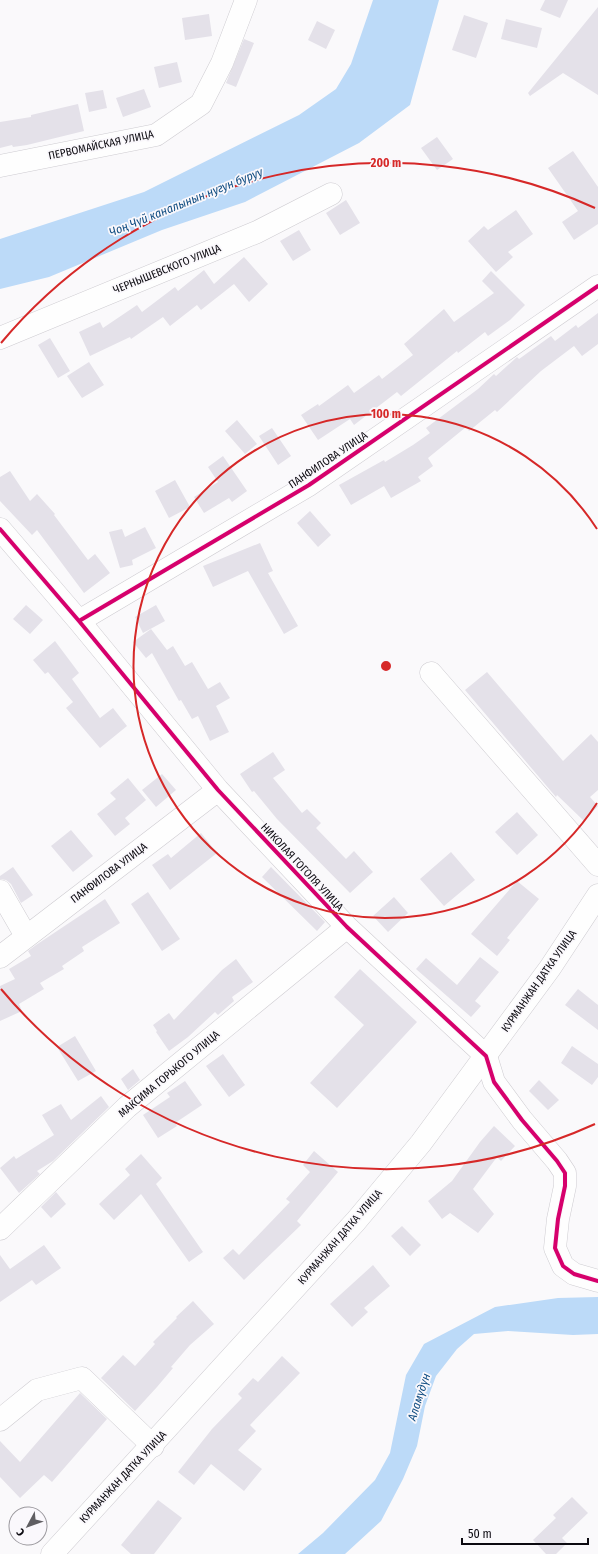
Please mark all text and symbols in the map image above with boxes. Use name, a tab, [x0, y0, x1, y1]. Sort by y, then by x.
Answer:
street label: ПЕРВОМАЙСКАЯ УЛИЦА	[47, 127, 155, 163]
text: 200 m	[370, 156, 401, 170]
water label: Чоң Чүй каналынын нугун буруу	[107, 164, 265, 239]
street label: ЧЕРНЫШЕВСКОГО УЛИЦА	[111, 241, 223, 297]
text: 100 m	[371, 407, 401, 421]
street label: ПАНФИЛОВА УЛИЦА	[286, 429, 370, 491]
centre of rings	[379, 659, 393, 673]
street label: НИКОЛАЯ ГОГОЛЯ УЛИЦА	[258, 821, 346, 914]
street label: ПАНФИЛОВА УЛИЦА	[68, 840, 150, 906]
street label: КУРМАНЖАН ДАТКА УЛИЦА	[499, 927, 579, 1034]
street label: МАКСИМА ГОРЬКОГО УЛИЦА	[116, 1028, 222, 1120]
street label: КУРМАНЖАН ДАТКА УЛИЦА	[295, 1187, 385, 1287]
water label: Аламүдүн	[404, 1372, 433, 1423]
street label: КУРМАНЖАН ДАТКА УЛИЦА	[77, 1428, 169, 1526]
north arrow	[8, 1506, 48, 1546]
scale bar	[462, 1520, 588, 1546]
text: С	[14, 1526, 28, 1539]
text: 50 m	[468, 1527, 492, 1541]

